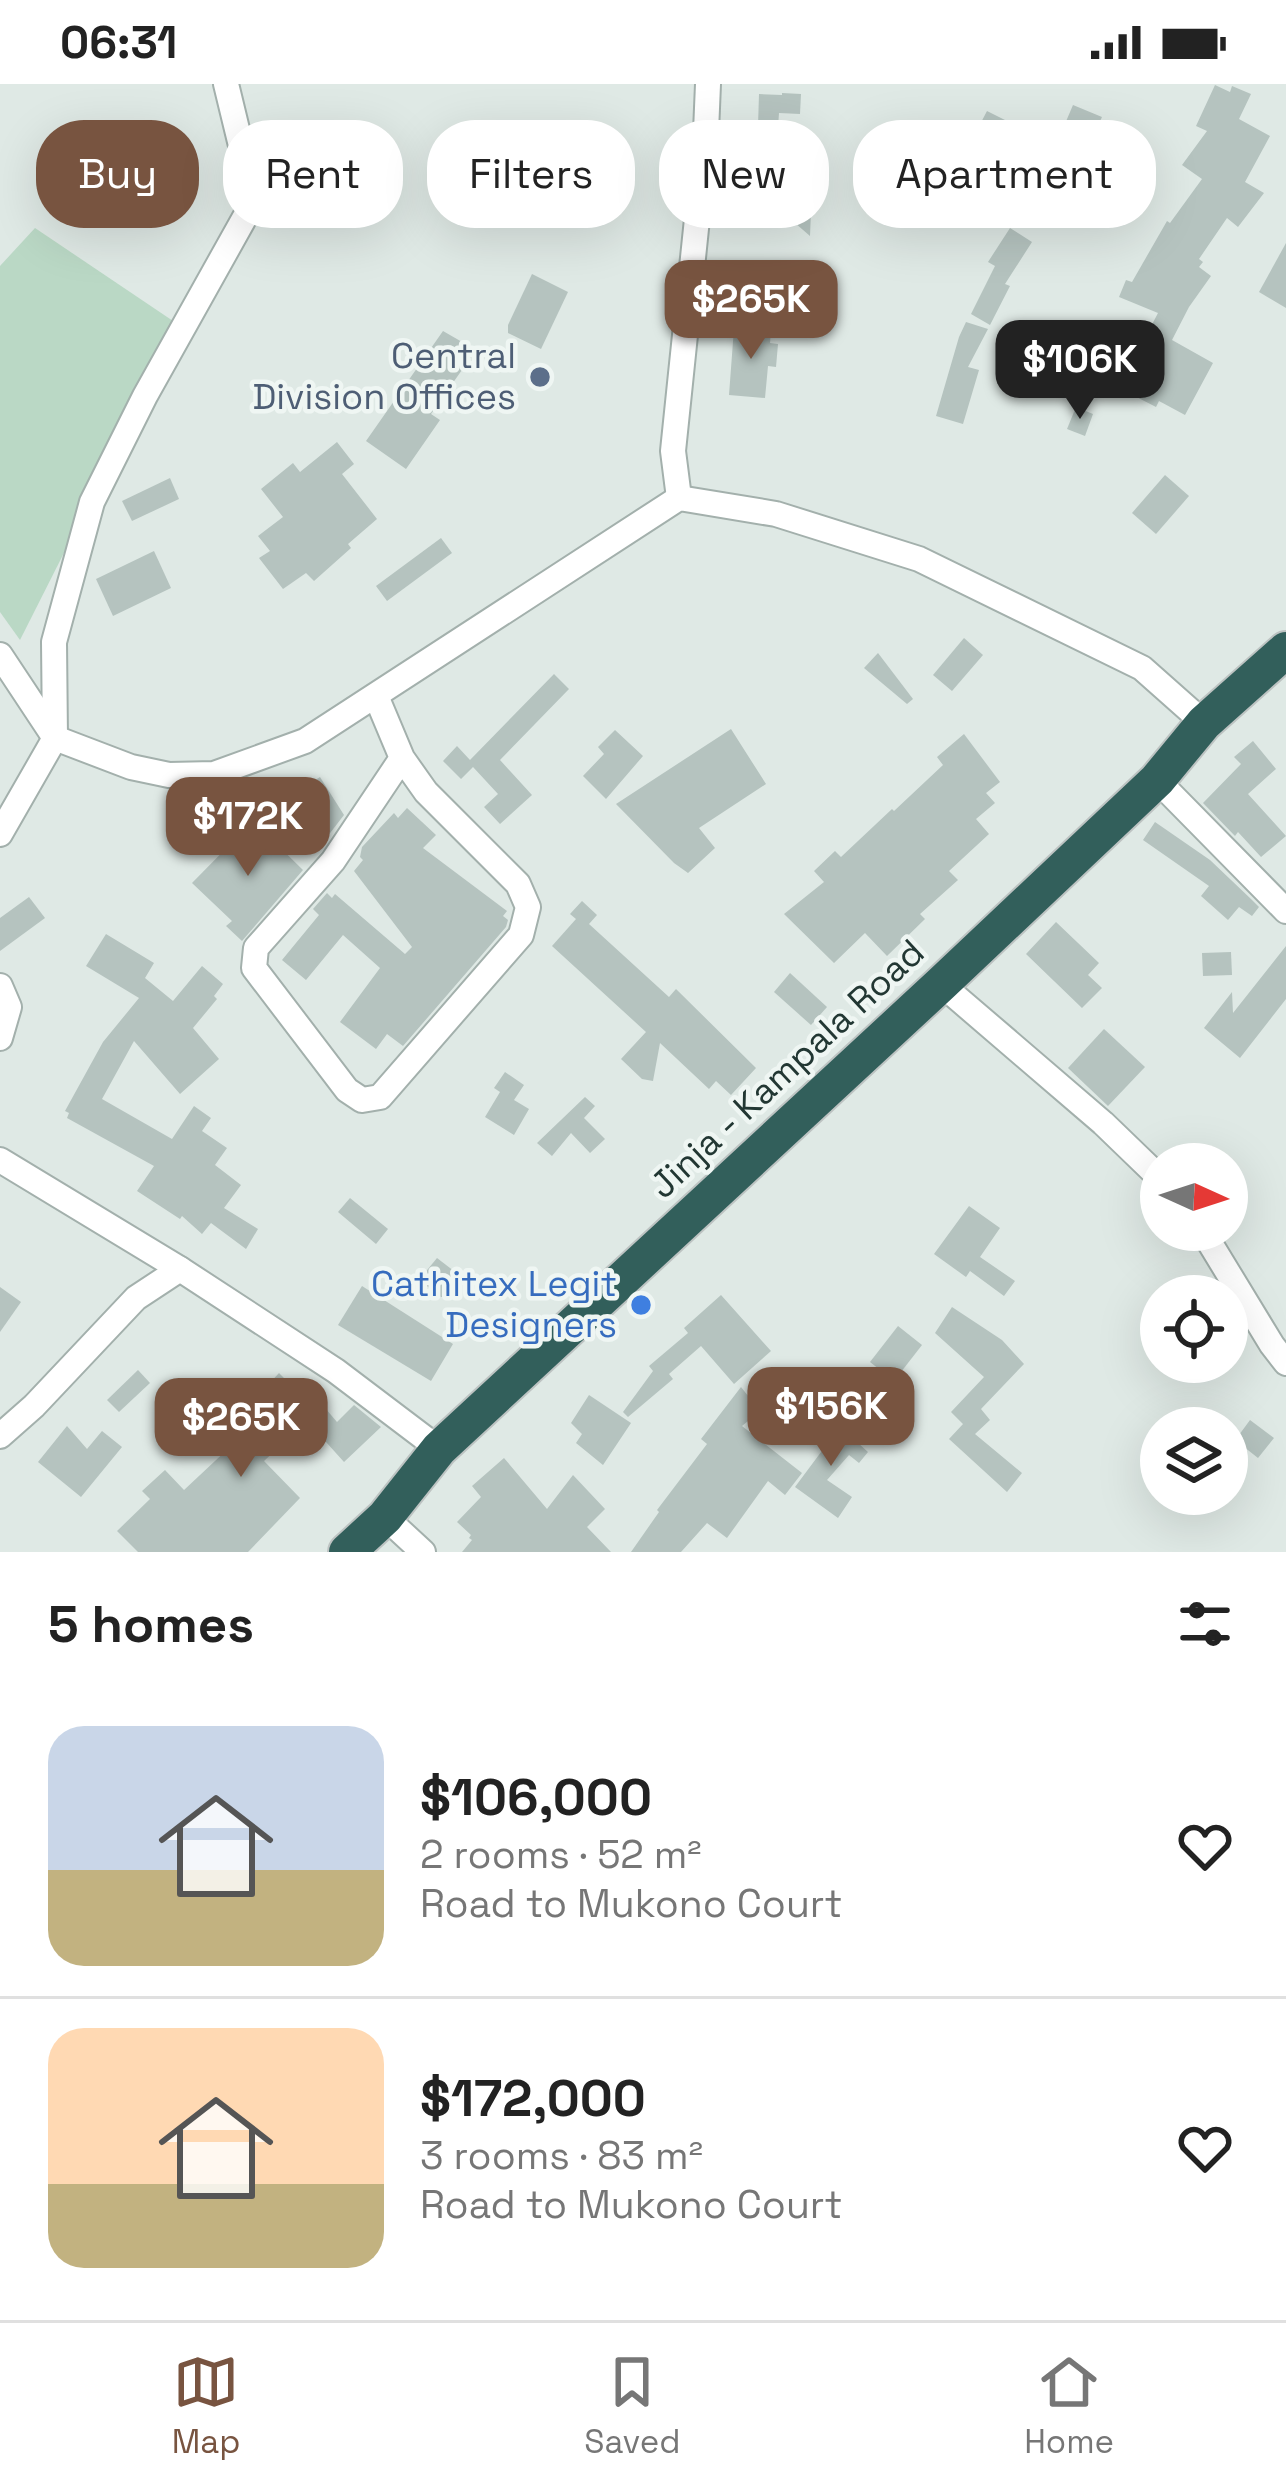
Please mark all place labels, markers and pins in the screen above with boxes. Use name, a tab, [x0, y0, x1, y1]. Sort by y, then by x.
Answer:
pin: $265K	[667, 260, 835, 362]
pin: $106K	[996, 320, 1164, 422]
place label: Central Division Offices	[252, 333, 516, 420]
marker: Central Division Offices	[527, 364, 553, 390]
pin: $172K	[164, 777, 332, 879]
place label: Cathitex Legit Designers	[371, 1261, 617, 1348]
marker: Cathitex Legit Designers	[628, 1292, 654, 1318]
pin: $156K	[747, 1367, 915, 1469]
pin: $265K	[157, 1378, 325, 1480]

